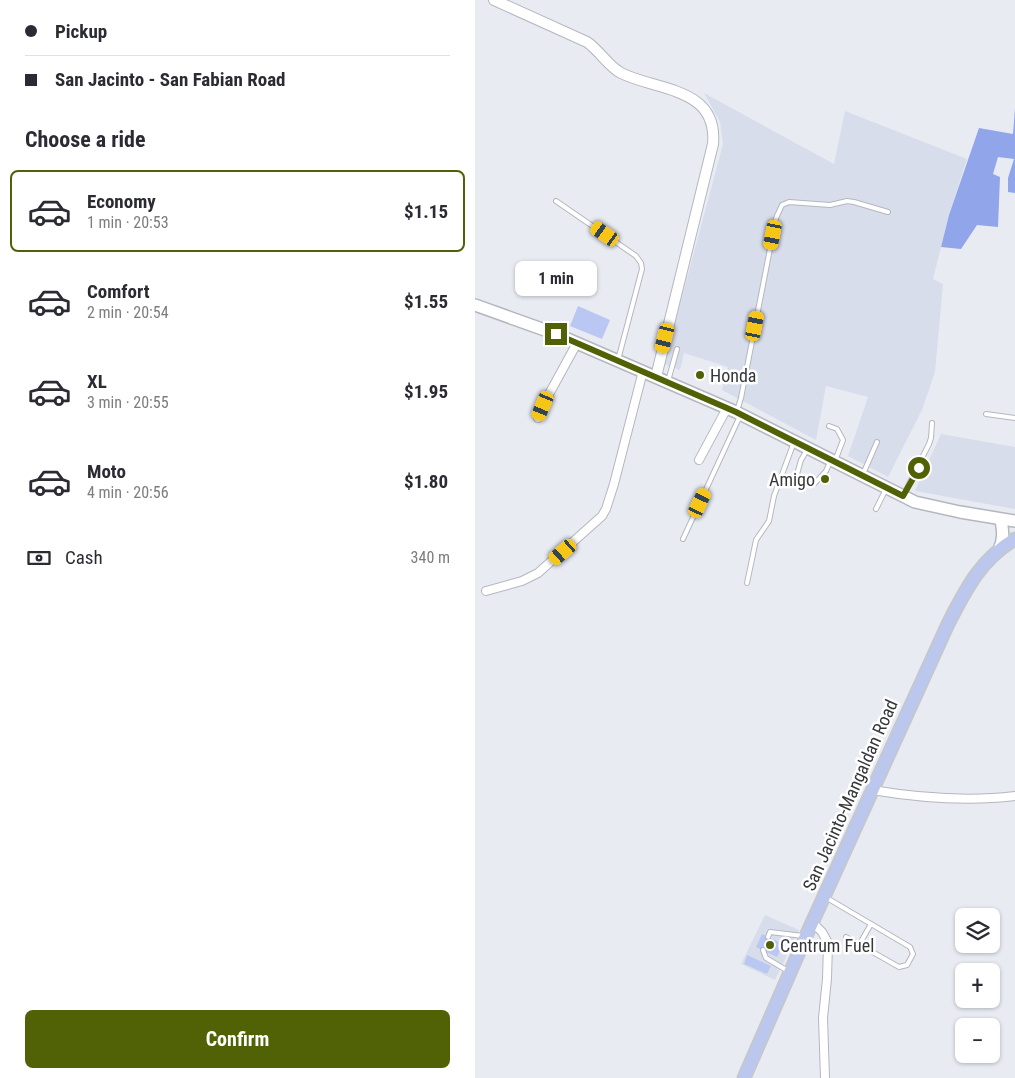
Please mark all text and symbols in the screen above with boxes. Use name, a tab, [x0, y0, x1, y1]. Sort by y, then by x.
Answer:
text: Pickup	[55, 20, 107, 43]
text: San Jacinto - San Fabian Road	[55, 68, 286, 91]
text: Choose a ride	[25, 127, 146, 152]
icon: car	[27, 189, 72, 234]
text: Economy	[87, 190, 156, 213]
text: $1.15	[404, 200, 448, 223]
text: 1 min · 20:53	[87, 213, 169, 232]
car	[588, 219, 621, 249]
car	[762, 219, 783, 251]
callout: 1 min	[515, 262, 597, 296]
text: 1 min	[538, 269, 574, 288]
icon: car	[27, 279, 72, 324]
text: Comfort	[87, 280, 150, 303]
text: $1.55	[404, 290, 448, 313]
text: 2 min · 20:54	[87, 303, 169, 322]
car	[744, 310, 765, 342]
car	[654, 322, 675, 354]
route end	[545, 323, 567, 345]
place label: Honda	[710, 365, 756, 386]
icon: car	[27, 369, 72, 414]
marker: Honda	[694, 369, 706, 381]
text: XL	[87, 370, 107, 393]
text: $1.95	[404, 380, 448, 403]
car	[530, 389, 555, 423]
text: 3 min · 20:55	[87, 393, 169, 412]
route start	[908, 457, 930, 479]
icon: car	[27, 459, 72, 504]
text: Moto	[87, 460, 126, 483]
place label: Amigo	[769, 469, 815, 490]
text: $1.80	[404, 470, 448, 493]
marker: Amigo	[819, 473, 831, 485]
text: 4 min · 20:56	[87, 483, 169, 502]
car	[686, 486, 713, 520]
car	[546, 536, 579, 568]
icon: cash	[25, 544, 53, 572]
text: Cash	[65, 546, 103, 569]
text: 340 m	[411, 548, 450, 567]
street label: San Jacinto-Mangaldan Road	[798, 696, 902, 894]
map controls	[955, 908, 1000, 1063]
button: layers	[955, 908, 1000, 953]
place label: Centrum Fuel	[780, 935, 874, 956]
marker: Centrum Fuel	[764, 939, 776, 951]
button: +	[955, 963, 1000, 1008]
button: Confirm	[25, 1010, 450, 1068]
button: −	[955, 1018, 1000, 1063]

